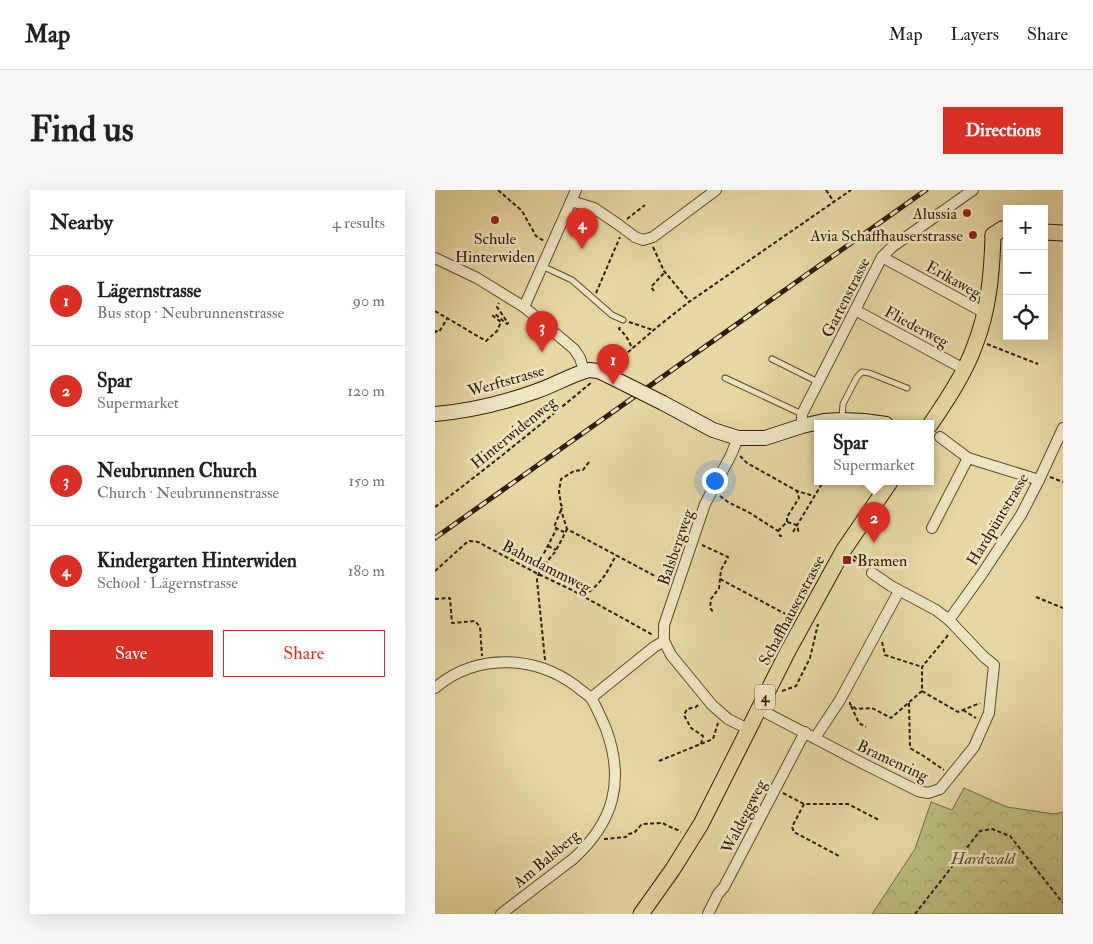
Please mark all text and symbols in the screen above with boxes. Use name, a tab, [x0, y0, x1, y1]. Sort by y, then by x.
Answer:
text: Map	[25, 19, 70, 50]
text: Map	[889, 23, 923, 46]
text: Layers	[951, 23, 999, 46]
text: Share	[1027, 23, 1068, 46]
button: Directions	[943, 107, 1063, 154]
text: Find us	[30, 108, 134, 152]
place label: Alussia	[912, 204, 957, 224]
map controls	[1003, 205, 1048, 340]
button: +	[1003, 205, 1048, 250]
marker: Alussia	[961, 207, 973, 219]
pin: 4	[566, 208, 598, 249]
text: Nearby	[50, 209, 113, 236]
text: 4 results	[332, 213, 385, 233]
marker: Schule Hinterwiden	[489, 214, 501, 226]
place label: Avia Schaffhauserstrasse	[809, 226, 963, 246]
place label: Schule Hinterwiden	[455, 229, 535, 267]
marker: Avia Schaffhauserstrasse	[967, 229, 979, 241]
button: −	[1003, 250, 1048, 295]
street label: Gartenstrasse	[817, 254, 875, 341]
street label: Erikaweg	[922, 257, 986, 304]
text: Lägernstrasse	[97, 279, 201, 303]
text: 1	[63, 291, 69, 311]
text: 90 m	[353, 291, 385, 311]
button: locate	[1003, 295, 1048, 340]
street label: Fliederweg	[881, 302, 953, 353]
text: Bus stop · Neubrunnenstrasse	[97, 303, 284, 323]
pin: 3	[526, 311, 558, 352]
pin: 1	[597, 344, 629, 385]
street label: Werftstrasse	[465, 360, 547, 402]
text: Spar	[97, 369, 132, 393]
text: 2	[62, 381, 70, 401]
text: 120 m	[347, 381, 385, 401]
street label: Hinterwidenweg	[467, 391, 561, 473]
text: Supermarket	[97, 393, 179, 413]
popup	[814, 420, 934, 485]
text: Spar	[833, 431, 868, 455]
text: Supermarket	[833, 455, 915, 475]
text: Neubrunnen Church	[97, 459, 257, 483]
your location	[702, 468, 728, 494]
street label: Hardpüntstrasse	[963, 470, 1034, 570]
text: 3	[63, 471, 69, 491]
text: 150 m	[348, 471, 385, 491]
text: Church · Neubrunnenstrasse	[97, 483, 279, 503]
pin: 2	[858, 502, 890, 543]
street label: Balsbergweg	[654, 506, 699, 588]
street label: Bahndammweg	[499, 536, 595, 598]
text: Kindergarten Hinterwiden	[97, 549, 297, 573]
place label: Bramen	[857, 551, 907, 571]
street label: Schaffhauserstrasse	[754, 552, 829, 669]
marker: Bramen	[841, 554, 853, 566]
text: 4	[62, 561, 70, 581]
text: 180 m	[348, 561, 385, 581]
text: School · Lägernstrasse	[97, 573, 238, 593]
button: Save	[50, 630, 213, 677]
button: Share	[223, 630, 385, 677]
road number: 4	[755, 684, 775, 710]
street label: Bramenring	[854, 736, 933, 787]
street label: Waldeggweg	[716, 775, 771, 858]
street label: Am Balsberg	[508, 824, 585, 893]
park label: Hardwald	[950, 849, 1016, 869]

